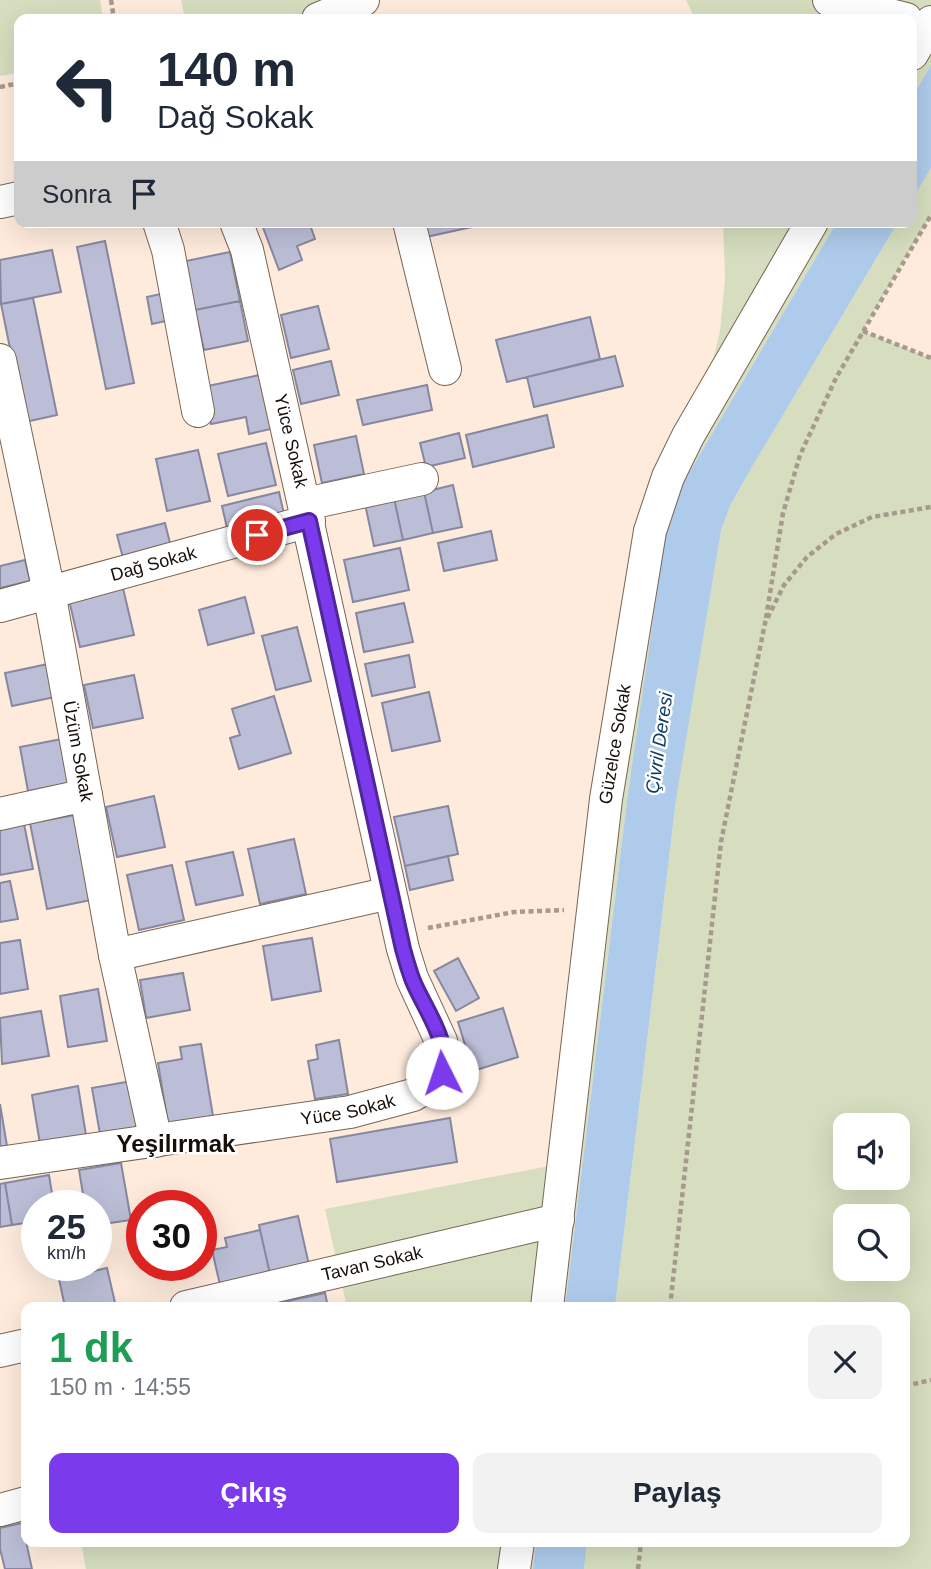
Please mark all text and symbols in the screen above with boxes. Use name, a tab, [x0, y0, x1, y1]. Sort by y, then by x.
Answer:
icon: left	[42, 42, 133, 133]
text: 140 m	[157, 42, 296, 96]
text: Dağ Sokak	[157, 99, 314, 135]
icon: arrive	[125, 175, 163, 213]
text: Sonra	[42, 179, 111, 209]
street label: Yüce Sokak	[270, 392, 312, 491]
pin	[227, 505, 287, 565]
icon: arrive	[238, 516, 276, 554]
street label: Dağ Sokak	[108, 542, 199, 585]
street label: Güzelce Sokak	[595, 682, 635, 806]
water label: Çivril Deresi	[641, 690, 677, 795]
street label: Üzüm Sokak	[59, 699, 97, 804]
position arrow	[405, 1036, 479, 1110]
street label: Yüce Sokak	[299, 1090, 398, 1129]
map controls	[833, 1113, 910, 1281]
button: sound	[833, 1113, 910, 1190]
district label: Yeşilırmak	[117, 1130, 236, 1157]
speed limit sign: 30	[126, 1190, 217, 1281]
button: search	[833, 1204, 910, 1281]
text: 25	[47, 1207, 86, 1246]
street label: Tavan Sokak	[320, 1242, 425, 1285]
text: km/h	[47, 1243, 86, 1263]
text: 1 dk	[49, 1324, 133, 1371]
button: close	[808, 1325, 882, 1399]
text: 150 m · 14:55	[49, 1374, 191, 1400]
button: Çıkış	[49, 1453, 459, 1533]
button: Paylaş	[473, 1453, 882, 1533]

